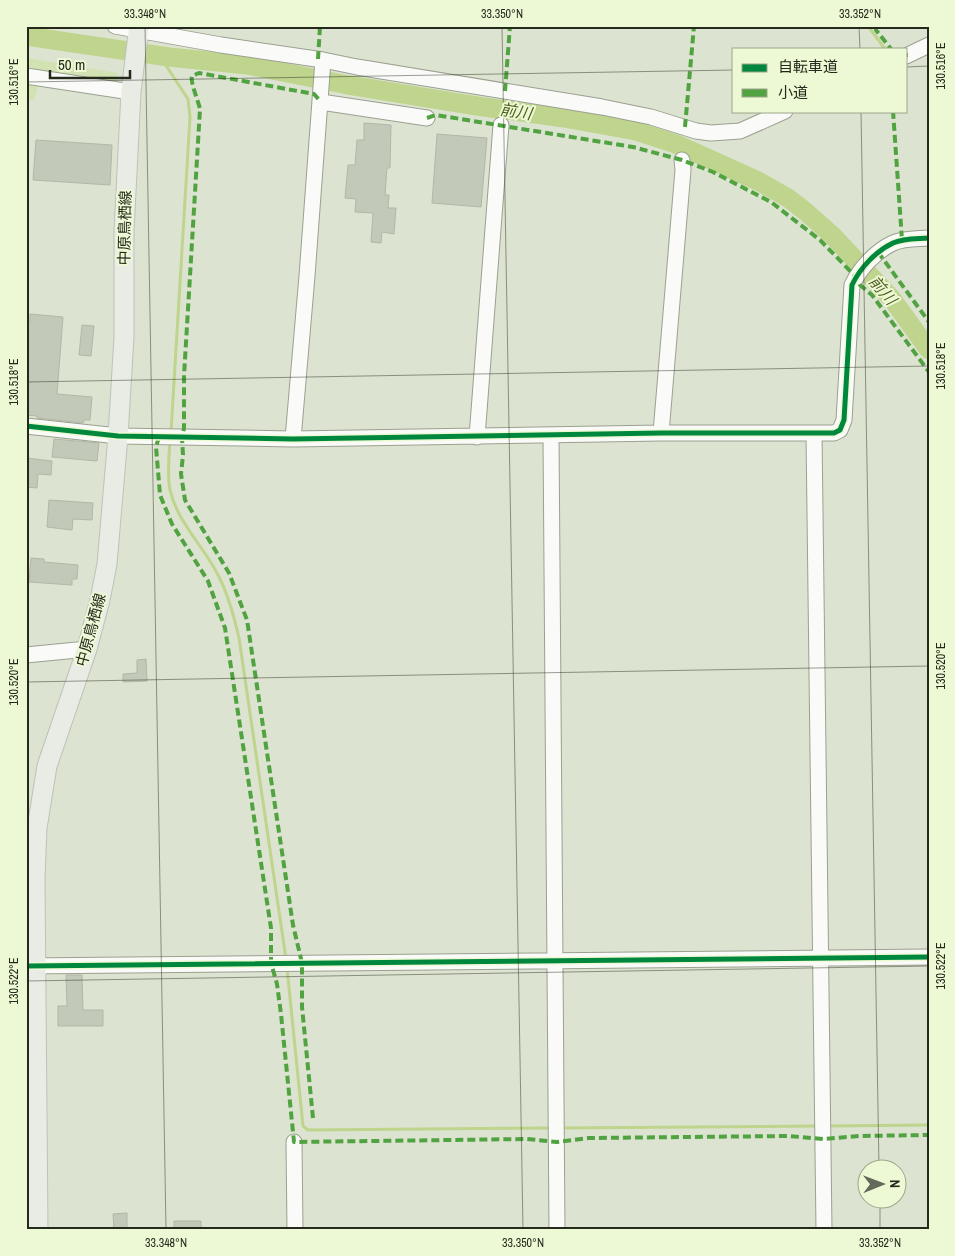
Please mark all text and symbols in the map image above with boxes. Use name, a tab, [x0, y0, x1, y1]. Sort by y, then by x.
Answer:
text: 33.348°N	[124, 6, 166, 22]
text: 33.350°N	[481, 6, 523, 22]
text: 33.352°N	[839, 6, 881, 22]
text: 130.516°E	[933, 43, 949, 89]
scale bar	[50, 48, 130, 80]
legend	[732, 48, 908, 112]
text: 50 m	[58, 54, 85, 75]
text: 自転車道	[778, 56, 838, 77]
text: 130.516°E	[6, 59, 22, 105]
text: 小道	[778, 82, 808, 103]
water label: 前川	[498, 98, 535, 125]
street label: 中原鳥栖線	[113, 190, 136, 266]
water label: 前川	[864, 271, 903, 311]
text: 130.518°E	[933, 343, 949, 389]
text: 130.518°E	[6, 359, 22, 405]
street label: 中原鳥栖線	[71, 591, 110, 669]
text: 130.520°E	[933, 643, 949, 689]
text: 130.520°E	[6, 659, 22, 705]
text: 130.522°E	[933, 943, 949, 989]
text: 130.522°E	[6, 958, 22, 1004]
north arrow	[858, 1158, 908, 1208]
text: N	[886, 1179, 904, 1188]
text: 33.348°N	[145, 1235, 187, 1251]
text: 33.350°N	[502, 1235, 544, 1251]
text: 33.352°N	[859, 1235, 901, 1251]

